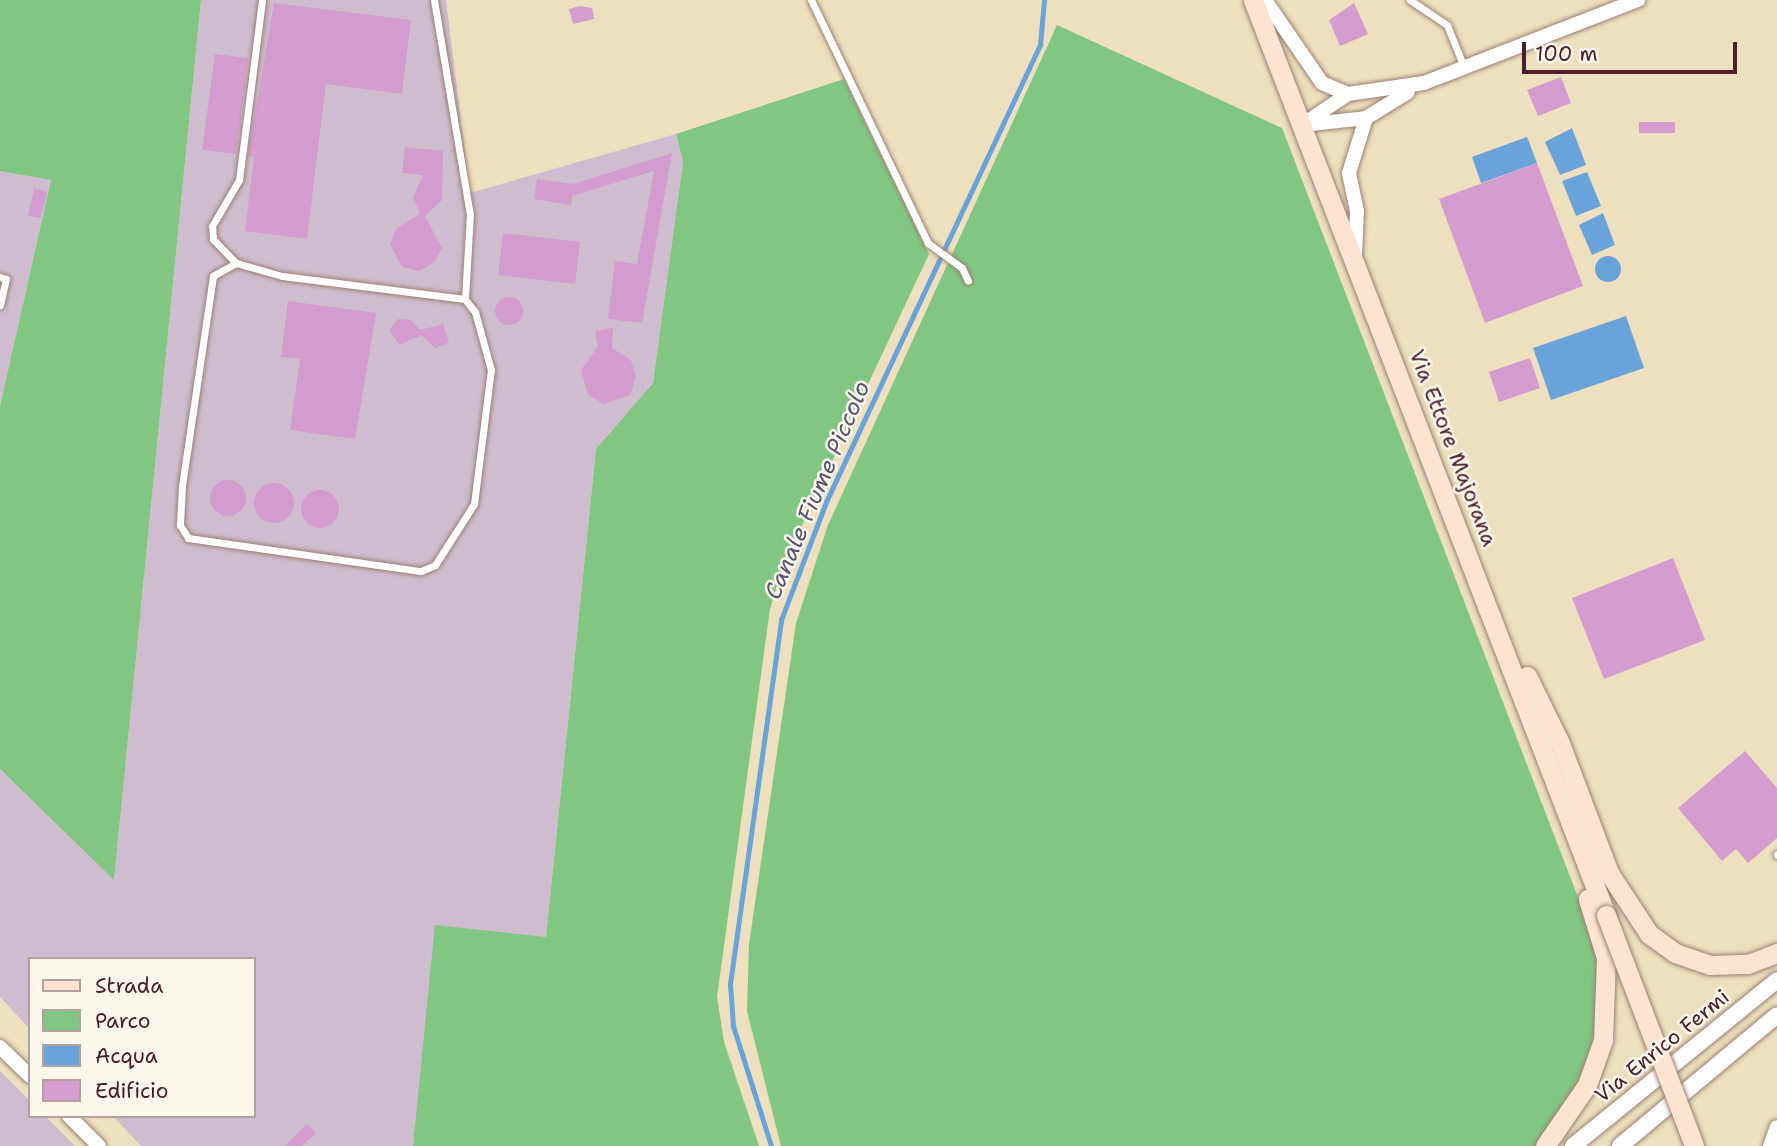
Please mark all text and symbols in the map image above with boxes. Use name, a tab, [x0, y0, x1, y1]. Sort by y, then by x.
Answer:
scale bar	[1525, 28, 1740, 72]
text: 100 m	[1535, 40, 1598, 68]
street label: Via Ettore Majorana	[1404, 346, 1502, 550]
water label: Canale Fiume Piccolo	[759, 377, 875, 603]
legend	[28, 957, 256, 1118]
text: Strada	[95, 972, 163, 1000]
street label: Via Enrico Fermi	[1590, 984, 1734, 1108]
text: Parco	[95, 1007, 150, 1035]
text: Acqua	[95, 1042, 158, 1070]
text: Edificio	[95, 1077, 168, 1105]

